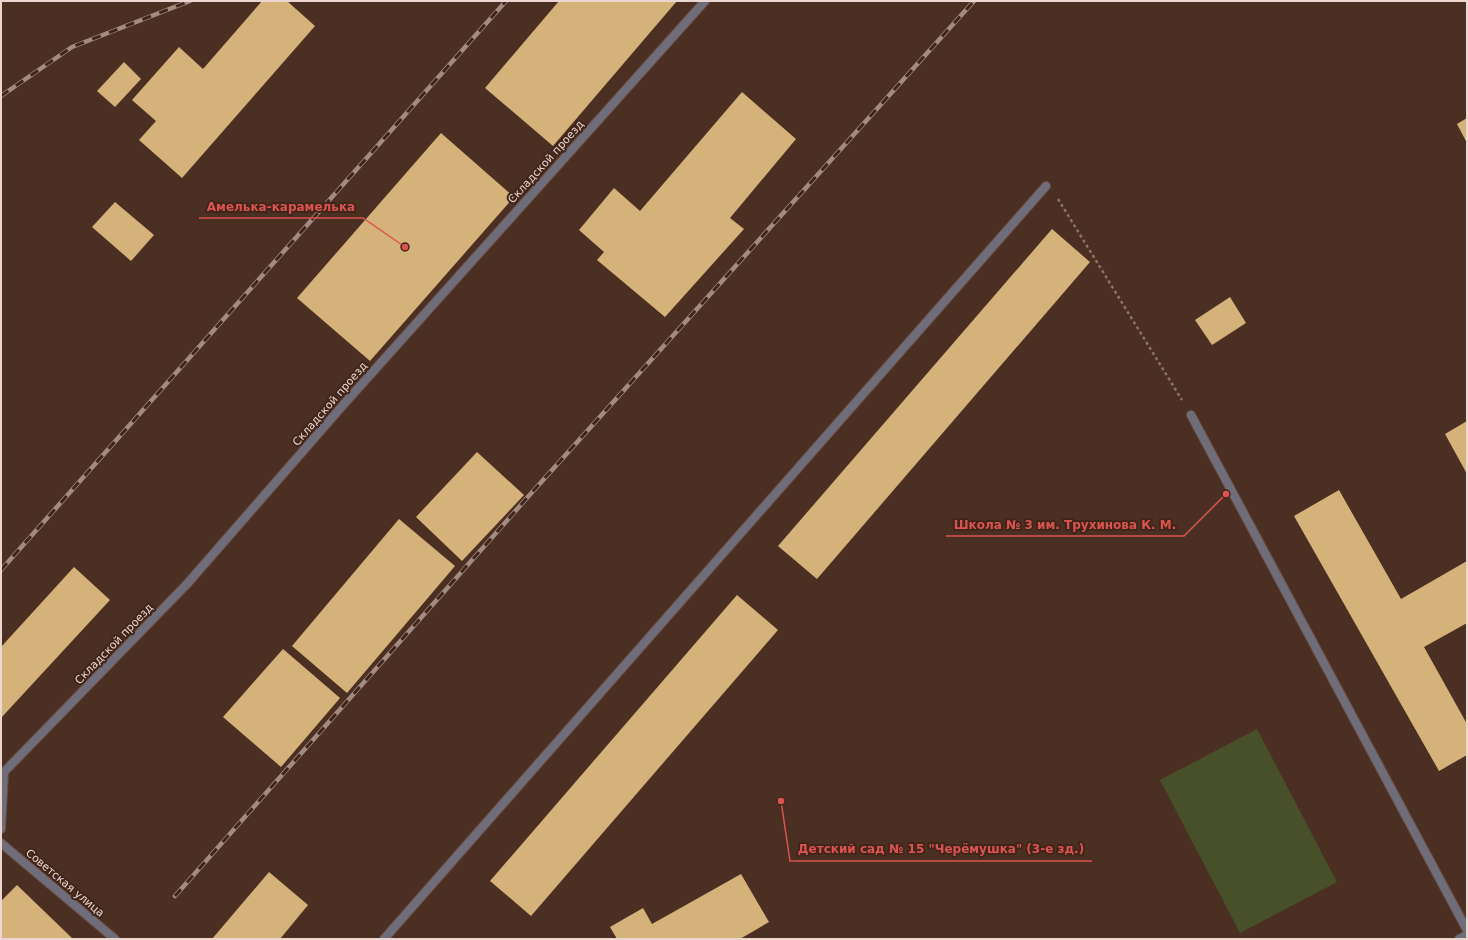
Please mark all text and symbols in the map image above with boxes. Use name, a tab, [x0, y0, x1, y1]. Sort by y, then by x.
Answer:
street label: Складской проезд	[505, 118, 587, 206]
callout: Амелька-карамелька	[199, 194, 363, 218]
text: Амелька-карамелька	[207, 200, 355, 214]
street label: Складской проезд	[290, 359, 370, 449]
callout: Школа № 3 им. Трухинова К. М.	[946, 512, 1184, 536]
text: Школа № 3 им. Трухинова К. М.	[954, 518, 1176, 532]
street label: Складской проезд	[72, 601, 156, 687]
callout: Детский сад № 15 "Черёмушка" (3-е зд.)	[790, 837, 1092, 861]
text: Детский сад № 15 "Черёмушка" (3-е зд.)	[798, 842, 1084, 856]
street label: Советская улица	[23, 846, 107, 920]

